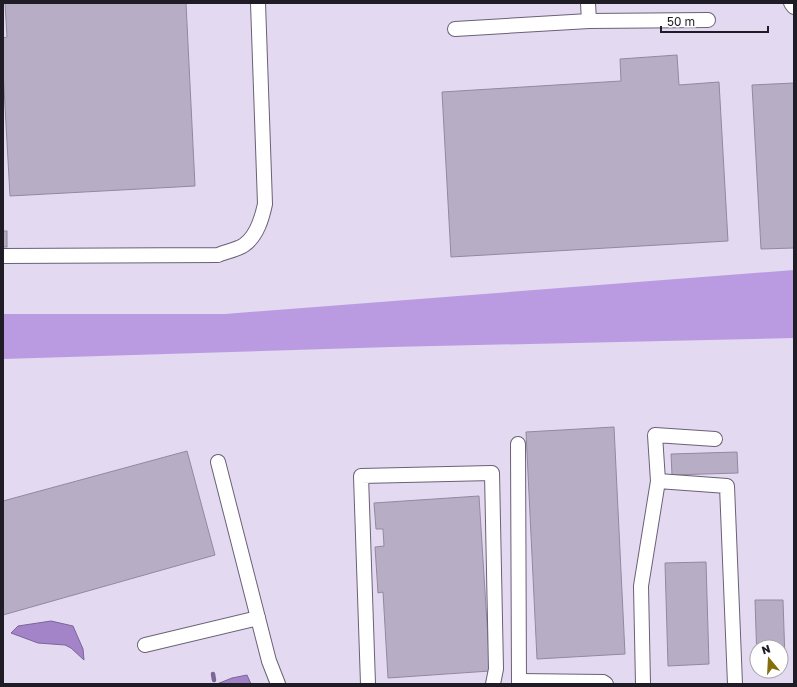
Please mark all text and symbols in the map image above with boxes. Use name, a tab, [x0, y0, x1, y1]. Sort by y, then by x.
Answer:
scale bar	[661, 8, 768, 34]
text: 50 m	[667, 14, 695, 29]
north arrow	[749, 639, 789, 679]
text: N	[760, 642, 772, 656]

